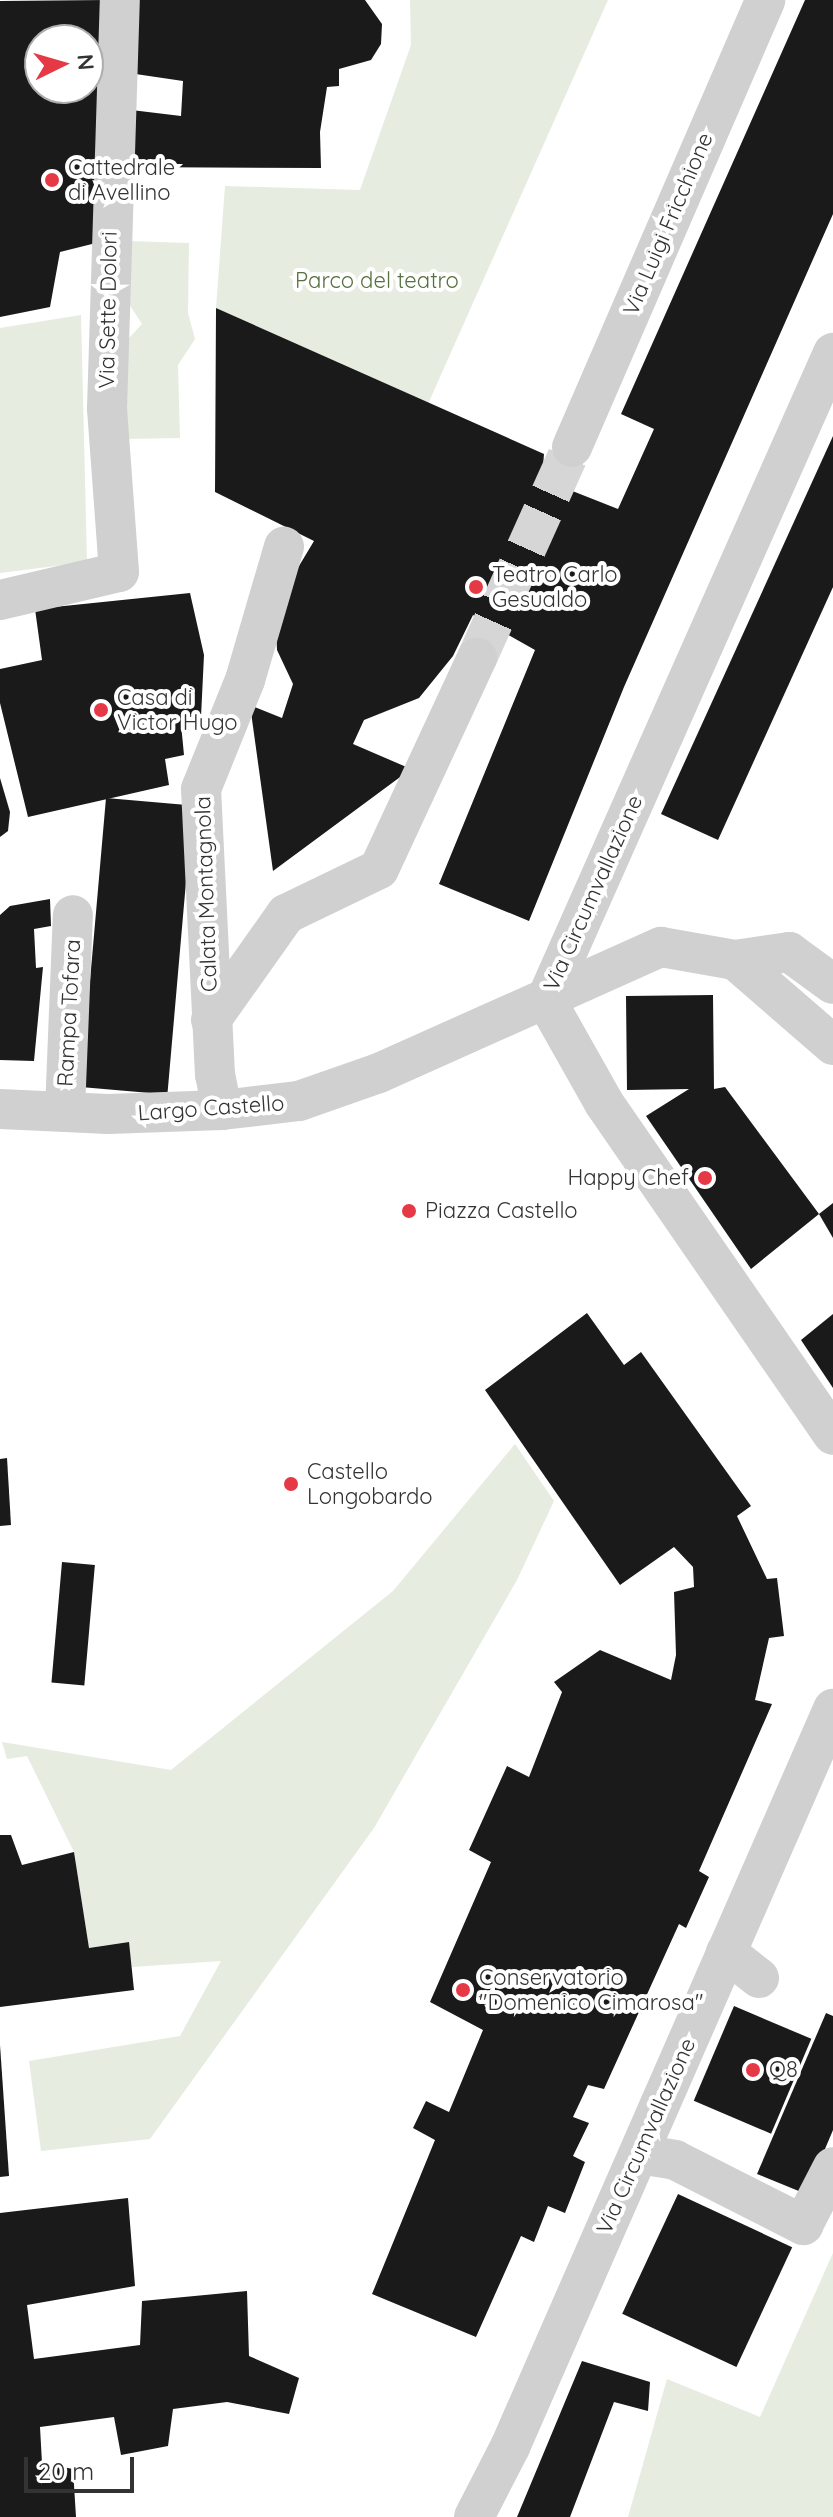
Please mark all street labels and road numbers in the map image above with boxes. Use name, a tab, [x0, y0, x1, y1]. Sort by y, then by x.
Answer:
street label: Via Luigi Fricchione	[618, 129, 718, 319]
street label: Via Sette Dolori	[93, 231, 123, 389]
street label: Via Circumvallazione	[538, 791, 648, 995]
street label: Calata Montagnola	[189, 796, 223, 992]
street label: Rampa Tofara	[52, 939, 86, 1087]
street label: Largo Castello	[137, 1090, 285, 1126]
street label: Via Circumvallazione	[591, 2034, 701, 2238]

